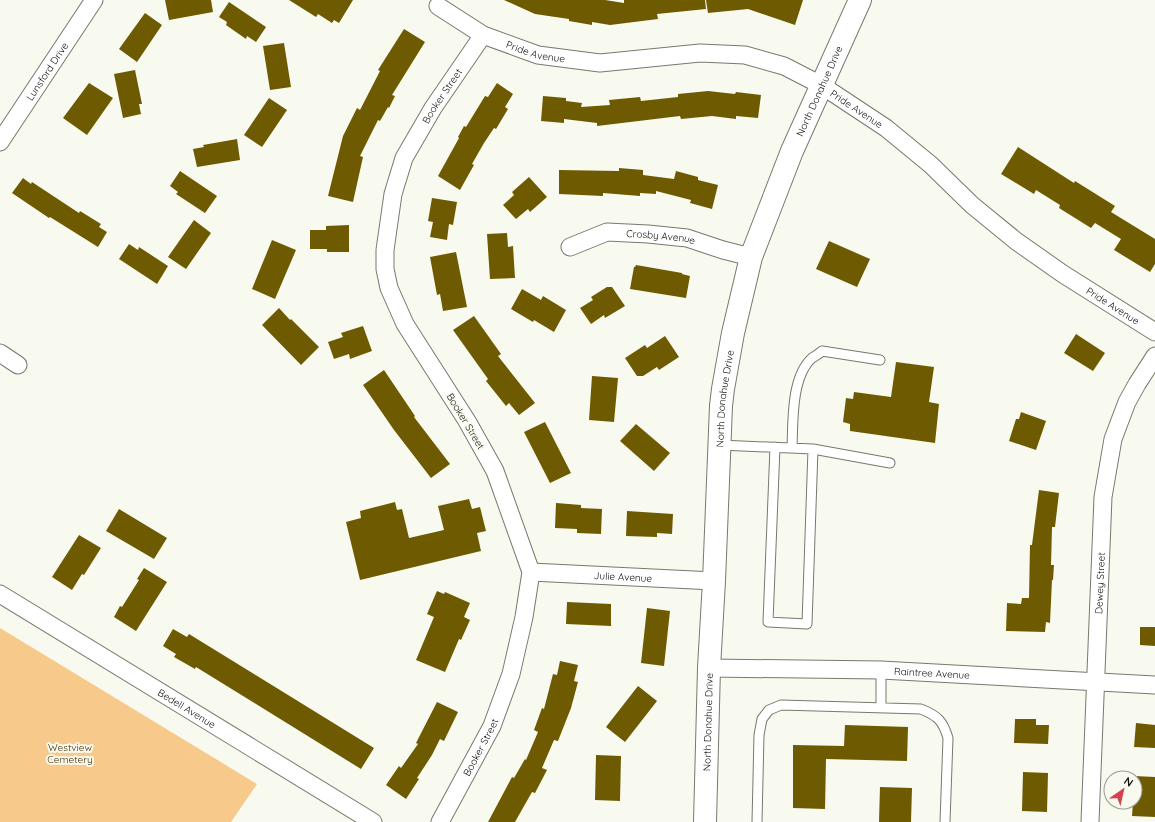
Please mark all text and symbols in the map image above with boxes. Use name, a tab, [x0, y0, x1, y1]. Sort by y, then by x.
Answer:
street label: Pride Avenue	[504, 38, 566, 65]
street label: Lunsford Drive	[23, 39, 72, 103]
street label: North Donahue Drive	[793, 43, 846, 138]
street label: Booker Street	[419, 66, 465, 126]
street label: Pride Avenue	[828, 87, 886, 131]
street label: Crosby Avenue	[626, 227, 697, 247]
street label: Pride Avenue	[1084, 284, 1142, 328]
street label: North Donahue Drive	[713, 349, 737, 448]
street label: Booker Street	[444, 391, 488, 452]
street label: Dewey Street	[1092, 551, 1108, 614]
street label: Julie Avenue	[593, 569, 653, 585]
street label: Raintree Avenue	[894, 665, 971, 682]
street label: North Donahue Drive	[700, 673, 716, 771]
street label: Bedell Avenue	[155, 686, 218, 731]
street label: Booker Street	[460, 716, 501, 778]
park label: Westview Cemetery	[47, 741, 93, 766]
north arrow	[1103, 770, 1143, 810]
text: N	[1121, 774, 1136, 790]

